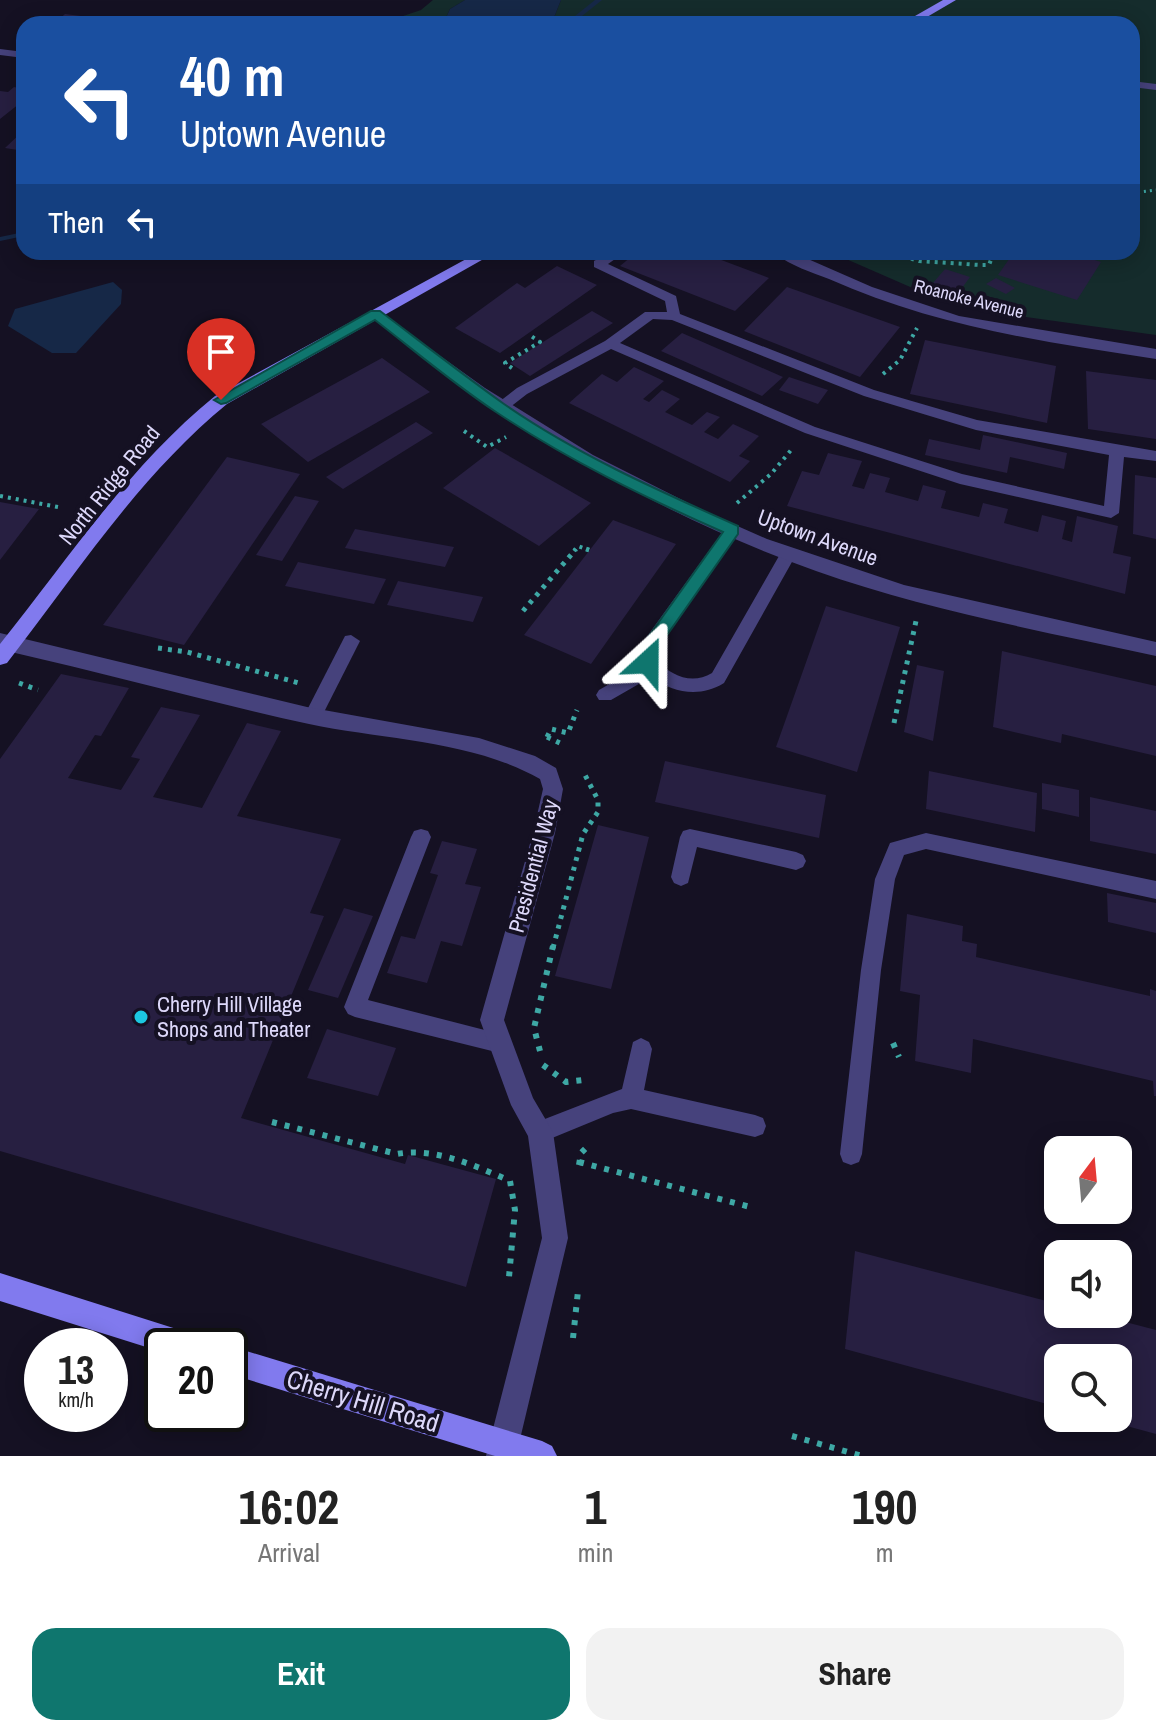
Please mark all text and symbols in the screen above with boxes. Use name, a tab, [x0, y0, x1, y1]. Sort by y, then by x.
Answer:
text: 40 m	[180, 38, 285, 113]
icon: left	[48, 48, 152, 152]
text: Uptown Avenue	[180, 110, 386, 158]
icon: left	[120, 200, 164, 244]
text: Then	[48, 202, 104, 242]
street label: Roanoke Avenue	[912, 273, 1027, 324]
pin	[187, 318, 255, 400]
icon: arrive	[199, 330, 243, 374]
street label: North Ridge Road	[52, 419, 166, 551]
street label: Uptown Avenue	[754, 501, 882, 573]
position arrow	[606, 620, 690, 704]
street label: Presidential Way	[501, 796, 565, 936]
place label: Cherry Hill Village Shops and Theater	[157, 989, 310, 1044]
marker: Cherry Hill Village Shops and Theater	[132, 1008, 150, 1026]
north arrow	[1044, 1136, 1132, 1224]
map controls	[1044, 1136, 1132, 1432]
button: sound	[1044, 1240, 1132, 1328]
speed limit sign: 20	[144, 1328, 248, 1432]
text: 13	[58, 1343, 94, 1396]
button: search	[1044, 1344, 1132, 1432]
street label: Cherry Hill Road	[283, 1361, 444, 1440]
text: km/h	[58, 1386, 94, 1413]
text: 16:02	[239, 1474, 339, 1539]
text: 1	[585, 1474, 606, 1539]
text: 190	[852, 1474, 917, 1539]
text: Arrival	[258, 1535, 320, 1570]
text: min	[578, 1535, 613, 1570]
text: m	[876, 1535, 894, 1570]
button: Exit	[32, 1628, 570, 1720]
button: Share	[586, 1628, 1124, 1720]

